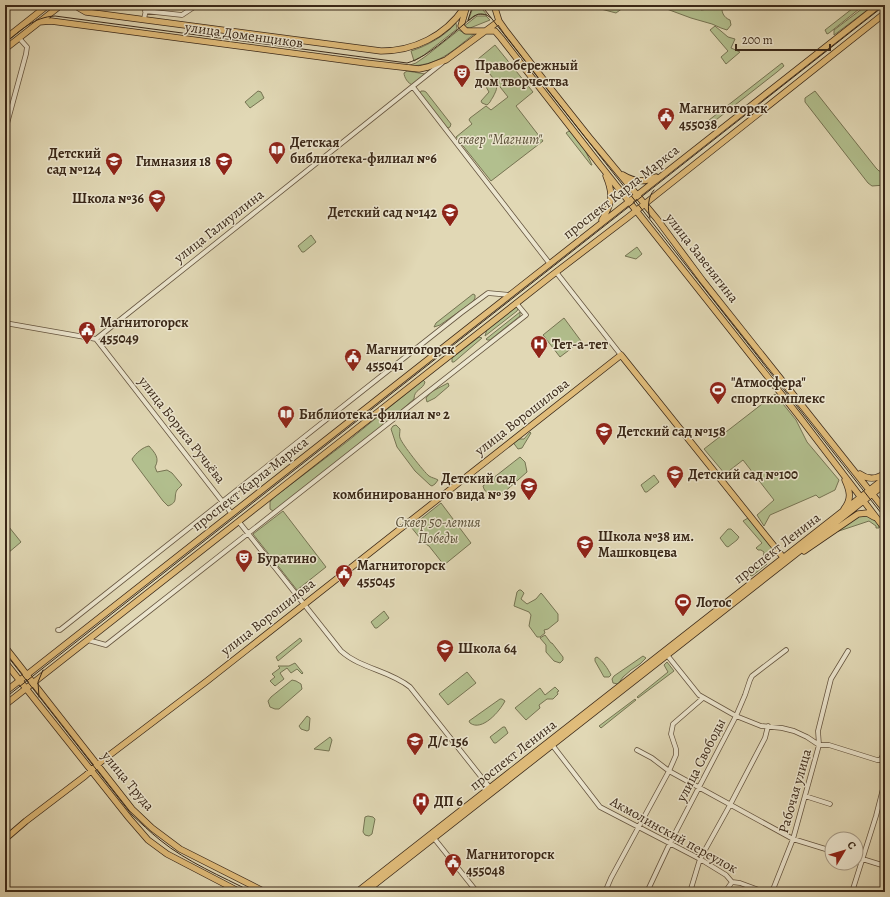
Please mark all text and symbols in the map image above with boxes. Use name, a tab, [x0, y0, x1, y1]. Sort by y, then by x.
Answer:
street label: улица Доменщиков	[183, 17, 305, 53]
scale bar	[736, 26, 830, 52]
text: 200 m	[742, 32, 773, 48]
place label: Правобережный дом творчества	[474, 56, 578, 91]
theatre icon: Правобережный дом творчества	[452, 63, 472, 88]
place label: Магнитогорск 455038	[679, 99, 768, 134]
public building icon: Магнитогорск 455038	[656, 106, 676, 131]
park label: сквер "Магнит"	[458, 130, 543, 149]
place label: Детская библиотека-филиал №6	[290, 133, 437, 168]
library icon: Детская библиотека-филиал №6	[267, 140, 287, 165]
street label: проспект Карла Маркса	[559, 140, 684, 243]
place label: Детский сад №124	[47, 144, 101, 179]
school or university icon: Детский сад №124	[104, 151, 124, 176]
school or university icon: Гимназия 18	[214, 151, 234, 176]
place label: Гимназия 18	[136, 152, 211, 171]
street label: улица Галиуллина	[169, 185, 268, 268]
school or university icon: Школа №36	[147, 188, 167, 213]
place label: Школа №36	[72, 189, 144, 208]
school or university icon: Детский сад №142	[440, 202, 460, 227]
place label: Детский сад №142	[328, 203, 437, 222]
street label: улица Завенягина	[660, 208, 743, 307]
place label: Магнитогорск 455049	[100, 313, 189, 348]
public building icon: Магнитогорск 455049	[77, 320, 97, 345]
hospital icon: Тет-а-тет	[529, 334, 549, 359]
place label: Тет-а-тет	[552, 335, 609, 354]
place label: Магнитогорск 455041	[366, 340, 455, 375]
public building icon: Магнитогорск 455041	[343, 347, 363, 372]
street label: улица Бориса Ручьёва	[134, 372, 230, 488]
place label: "Атмосфера" спорткомплекс	[731, 373, 825, 408]
street label: улица Ворошилова	[470, 374, 574, 461]
sports icon: "Атмосфера" спорткомплекс	[708, 380, 728, 405]
library icon: Библиотека-филиал № 2	[276, 404, 296, 429]
place label: Библиотека-филиал № 2	[299, 405, 450, 424]
school or university icon: Детский сад №158	[594, 421, 614, 446]
place label: Детский сад №158	[617, 422, 726, 441]
street label: проспект Карла Маркса	[188, 432, 313, 535]
school or university icon: Детский сад №100	[665, 464, 685, 489]
place label: Детский сад №100	[688, 465, 798, 484]
place label: Детский сад комбинированного вида № 39	[333, 469, 517, 504]
school or university icon: Детский сад комбинированного вида № 39	[519, 476, 539, 501]
street label: проспект Ленина	[730, 508, 825, 588]
park label: Сквер 50-летия Победы	[396, 513, 480, 548]
place label: Школа №38 им. Машковцева	[598, 527, 694, 562]
school or university icon: Школа №38 им. Машковцева	[575, 534, 595, 559]
theatre icon: Буратино	[234, 548, 254, 573]
place label: Буратино	[257, 549, 317, 568]
place label: Магнитогорск 455045	[357, 556, 446, 591]
public building icon: Магнитогорск 455045	[334, 563, 354, 588]
street label: улица Ворошилова	[216, 574, 320, 661]
sports icon: Лотос	[673, 592, 693, 617]
place label: Лотос	[696, 593, 732, 612]
school or university icon: Школа 64	[435, 638, 455, 663]
place label: Школа 64	[458, 639, 517, 658]
street label: проспект Ленина	[466, 715, 561, 795]
street label: улица Свободы	[671, 715, 730, 806]
school or university icon: Д/с 156	[405, 731, 425, 756]
place label: Д/с 156	[428, 732, 469, 751]
street label: улица Труда	[97, 746, 159, 815]
street label: Рабочая улица	[774, 746, 816, 835]
hospital icon: ДП 6	[411, 791, 431, 816]
street label: Акмолинский переулок	[606, 791, 741, 878]
place label: ДП 6	[434, 792, 463, 811]
north arrow	[824, 831, 864, 871]
text: С	[843, 838, 860, 853]
place label: Магнитогорск 455048	[466, 845, 555, 880]
public building icon: Магнитогорск 455048	[443, 852, 463, 877]

